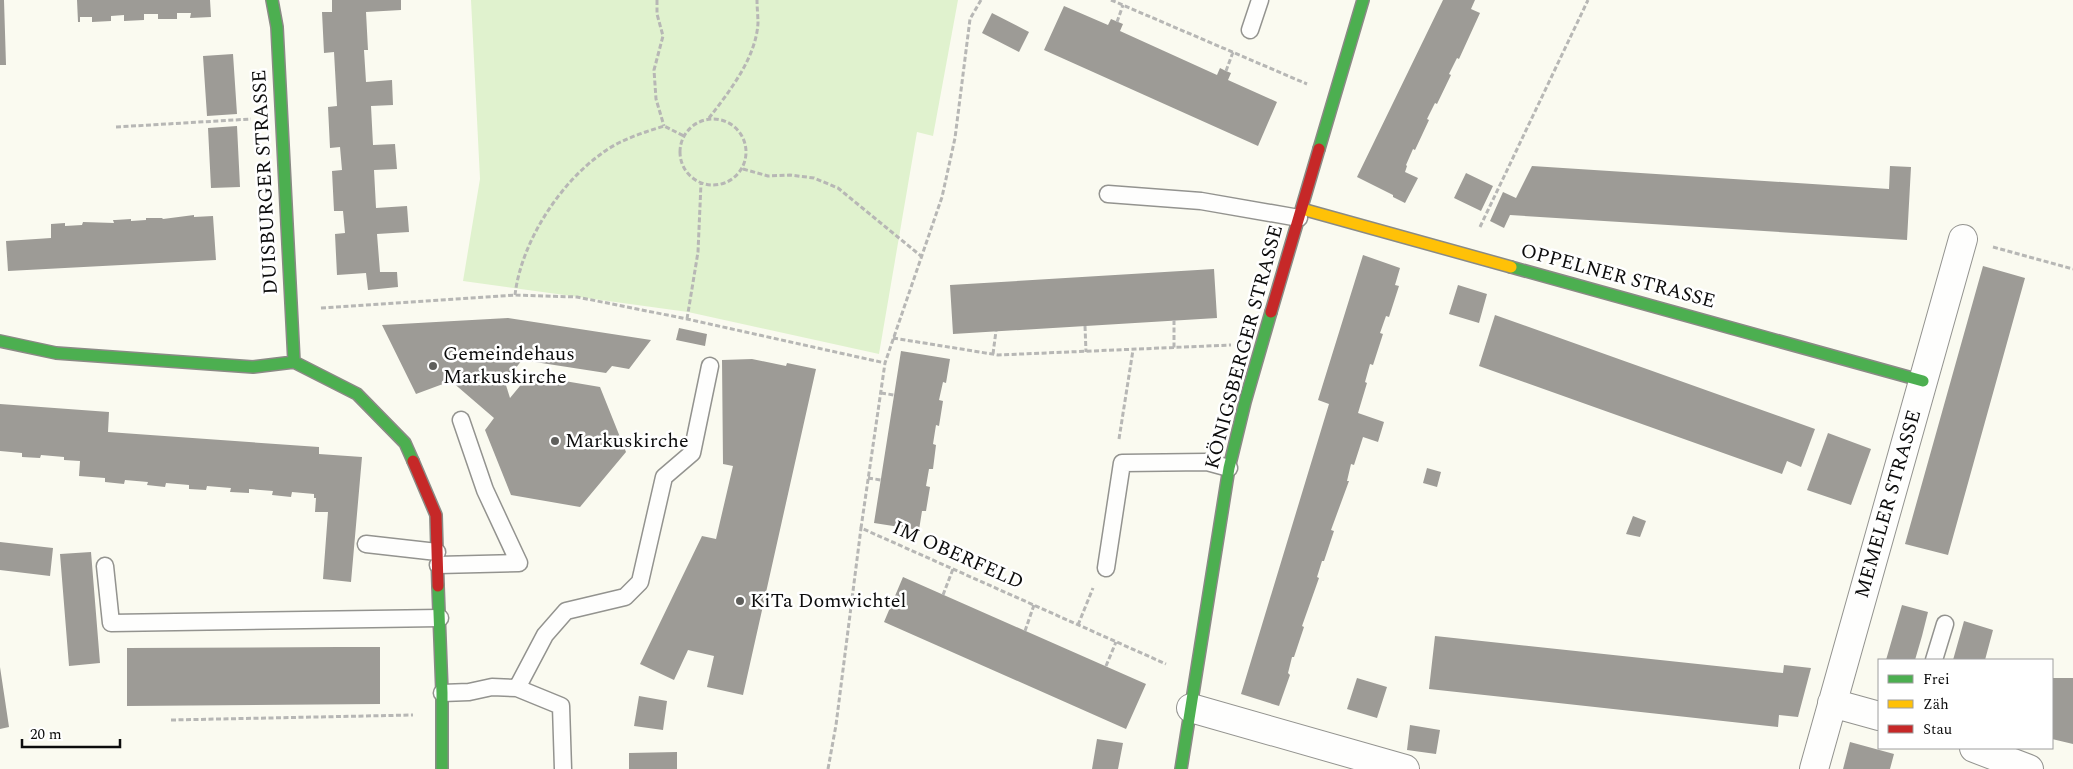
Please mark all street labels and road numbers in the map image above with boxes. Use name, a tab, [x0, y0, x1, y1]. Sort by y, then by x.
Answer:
street label: DUISBURGER STRASSE	[244, 69, 286, 295]
street label: KÖNIGSBERGER STRASSE	[1197, 221, 1291, 473]
street label: OPPELNER STRASSE	[1517, 236, 1719, 316]
street label: MEMELER STRASSE	[1847, 406, 1929, 602]
street label: IM OBERFELD	[888, 513, 1028, 597]

